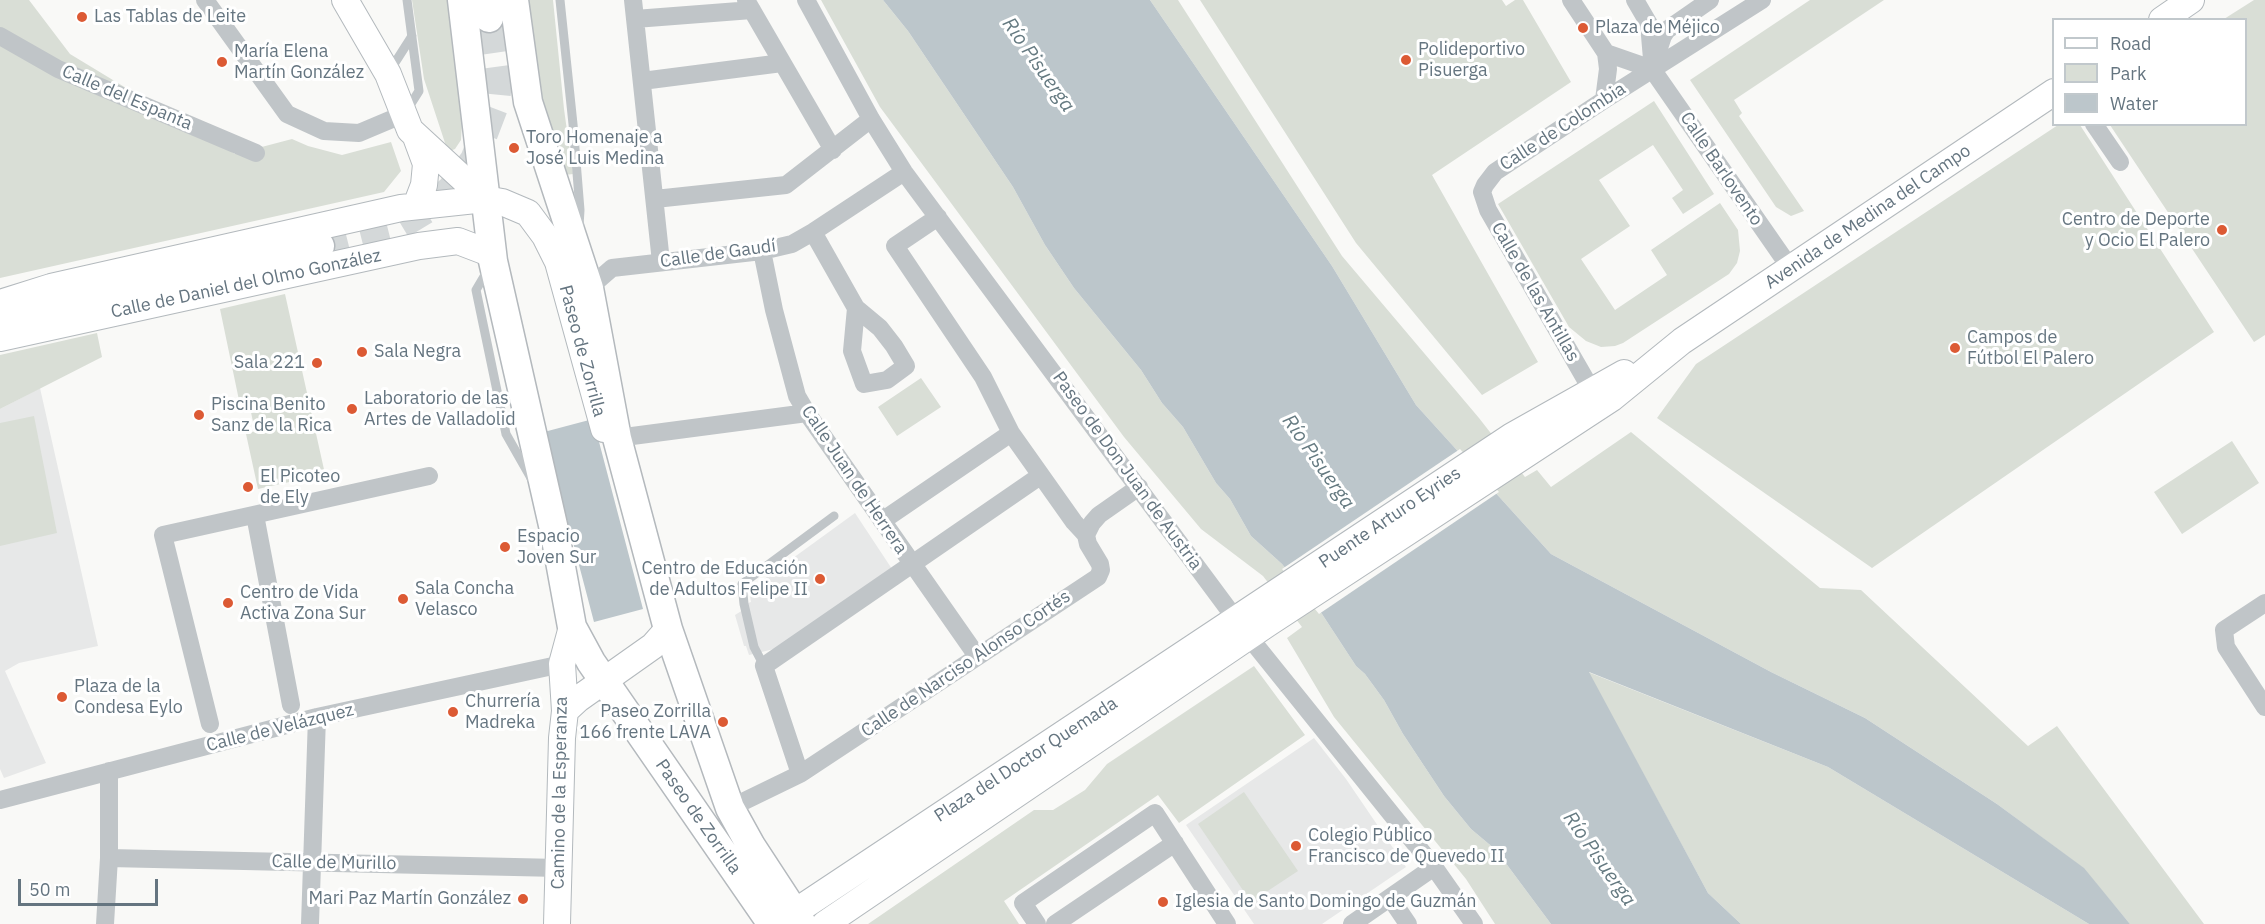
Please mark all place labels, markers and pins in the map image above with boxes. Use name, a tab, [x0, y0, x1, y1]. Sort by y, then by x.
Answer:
place label: Las Tablas de Leite	[94, 6, 246, 28]
marker: Las Tablas de Leite	[75, 10, 89, 24]
place label: Plaza de Méjico	[1595, 17, 1720, 39]
marker: Plaza de Méjico	[1576, 21, 1590, 35]
place label: Polideportivo Pisuerga	[1418, 39, 1525, 82]
place label: María Elena Martín González	[234, 41, 364, 84]
marker: Polideportivo Pisuerga	[1399, 53, 1413, 67]
marker: María Elena Martín González	[215, 55, 229, 69]
place label: Toro Homenaje a José Luis Medina	[526, 127, 664, 170]
marker: Toro Homenaje a José Luis Medina	[507, 141, 521, 155]
place label: Centro de Deporte y Ocio El Palero	[2062, 209, 2210, 252]
marker: Centro de Deporte y Ocio El Palero	[2215, 223, 2229, 237]
place label: Campos de Fútbol El Palero	[1967, 327, 2094, 370]
place label: Sala Negra	[374, 341, 461, 363]
marker: Campos de Fútbol El Palero	[1948, 341, 1962, 355]
marker: Sala Negra	[355, 345, 369, 359]
place label: Sala 221	[234, 352, 305, 374]
marker: Sala 221	[310, 356, 324, 370]
place label: Laboratorio de las Artes de Valladolid	[364, 388, 516, 430]
place label: Piscina Benito Sanz de la Rica	[211, 394, 332, 436]
marker: Laboratorio de las Artes de Valladolid	[345, 402, 359, 416]
marker: Piscina Benito Sanz de la Rica	[192, 408, 206, 422]
place label: El Picoteo de Ely	[260, 466, 340, 508]
marker: El Picoteo de Ely	[241, 480, 255, 494]
place label: Espacio Joven Sur	[517, 526, 596, 568]
marker: Espacio Joven Sur	[498, 540, 512, 554]
place label: Centro de Educación de Adultos Felipe II	[641, 558, 808, 600]
marker: Centro de Educación de Adultos Felipe II	[813, 572, 827, 586]
place label: Sala Concha Velasco	[415, 578, 514, 620]
place label: Centro de Vida Activa Zona Sur	[240, 582, 366, 624]
marker: Sala Concha Velasco	[396, 592, 410, 606]
marker: Centro de Vida Activa Zona Sur	[221, 596, 235, 610]
place label: Plaza de la Condesa Eylo	[74, 676, 183, 718]
marker: Plaza de la Condesa Eylo	[55, 690, 69, 704]
place label: Churrería Madreka	[465, 691, 540, 734]
place label: Paseo Zorrilla 166 frente LAVA	[580, 701, 711, 744]
marker: Churrería Madreka	[446, 705, 460, 719]
marker: Paseo Zorrilla 166 frente LAVA	[716, 715, 730, 729]
place label: Colegio Público Francisco de Quevedo II	[1308, 825, 1505, 868]
marker: Colegio Público Francisco de Quevedo II	[1289, 839, 1303, 853]
place label: Mari Paz Martín González	[308, 888, 511, 910]
place label: Iglesia de Santo Domingo de Guzmán	[1175, 891, 1477, 913]
marker: Mari Paz Martín González	[516, 892, 530, 906]
marker: Iglesia de Santo Domingo de Guzmán	[1156, 895, 1170, 909]

